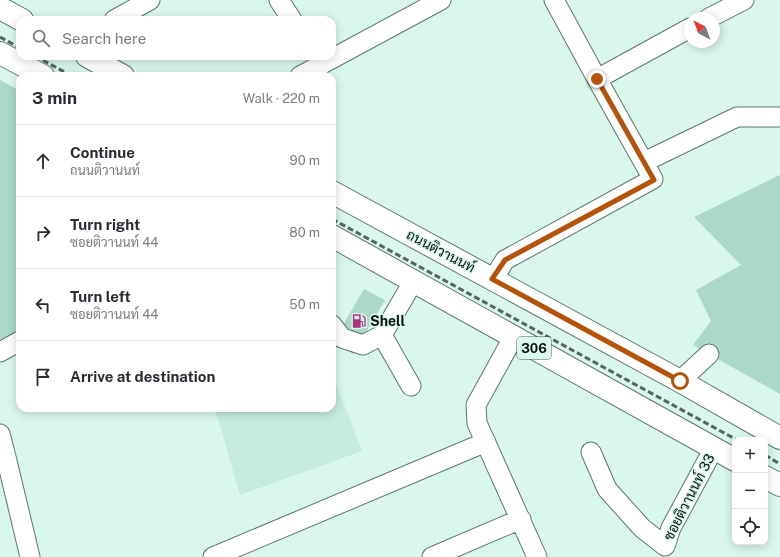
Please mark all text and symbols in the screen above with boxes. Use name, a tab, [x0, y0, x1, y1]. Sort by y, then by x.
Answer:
north arrow	[684, 12, 720, 48]
search box	[16, 16, 336, 60]
icon: search	[30, 27, 52, 49]
text: Search here	[62, 30, 146, 47]
route end	[588, 70, 606, 88]
text: 3 min	[32, 88, 77, 108]
text: Walk · 220 m	[243, 91, 320, 106]
text: Continue	[70, 144, 135, 161]
icon: ahead	[32, 150, 54, 172]
text: 90 m	[290, 153, 320, 168]
text: ถนนติวานนท์	[70, 163, 140, 178]
text: Turn right	[70, 216, 140, 233]
icon: right	[32, 222, 54, 244]
text: 80 m	[289, 225, 320, 240]
street label: ถนนติวานนท์	[404, 225, 479, 276]
text: ซอยติวานนท์ 44	[70, 235, 159, 250]
text: Turn left	[70, 288, 131, 305]
icon: left	[32, 294, 54, 316]
text: 50 m	[289, 297, 320, 312]
text: ซอยติวานนท์ 44	[70, 307, 159, 322]
fuel station icon: Shell	[351, 313, 367, 329]
place label: Shell	[370, 313, 405, 329]
road number: 306	[517, 337, 551, 359]
icon: arrive	[32, 366, 54, 388]
text: Arrive at destination	[70, 368, 215, 385]
route start	[671, 372, 689, 390]
map controls	[732, 437, 768, 545]
button: +	[732, 437, 768, 473]
street label: ซอยติวานนท์ 33	[659, 450, 718, 543]
button: −	[732, 473, 768, 509]
button: locate	[732, 509, 768, 545]

